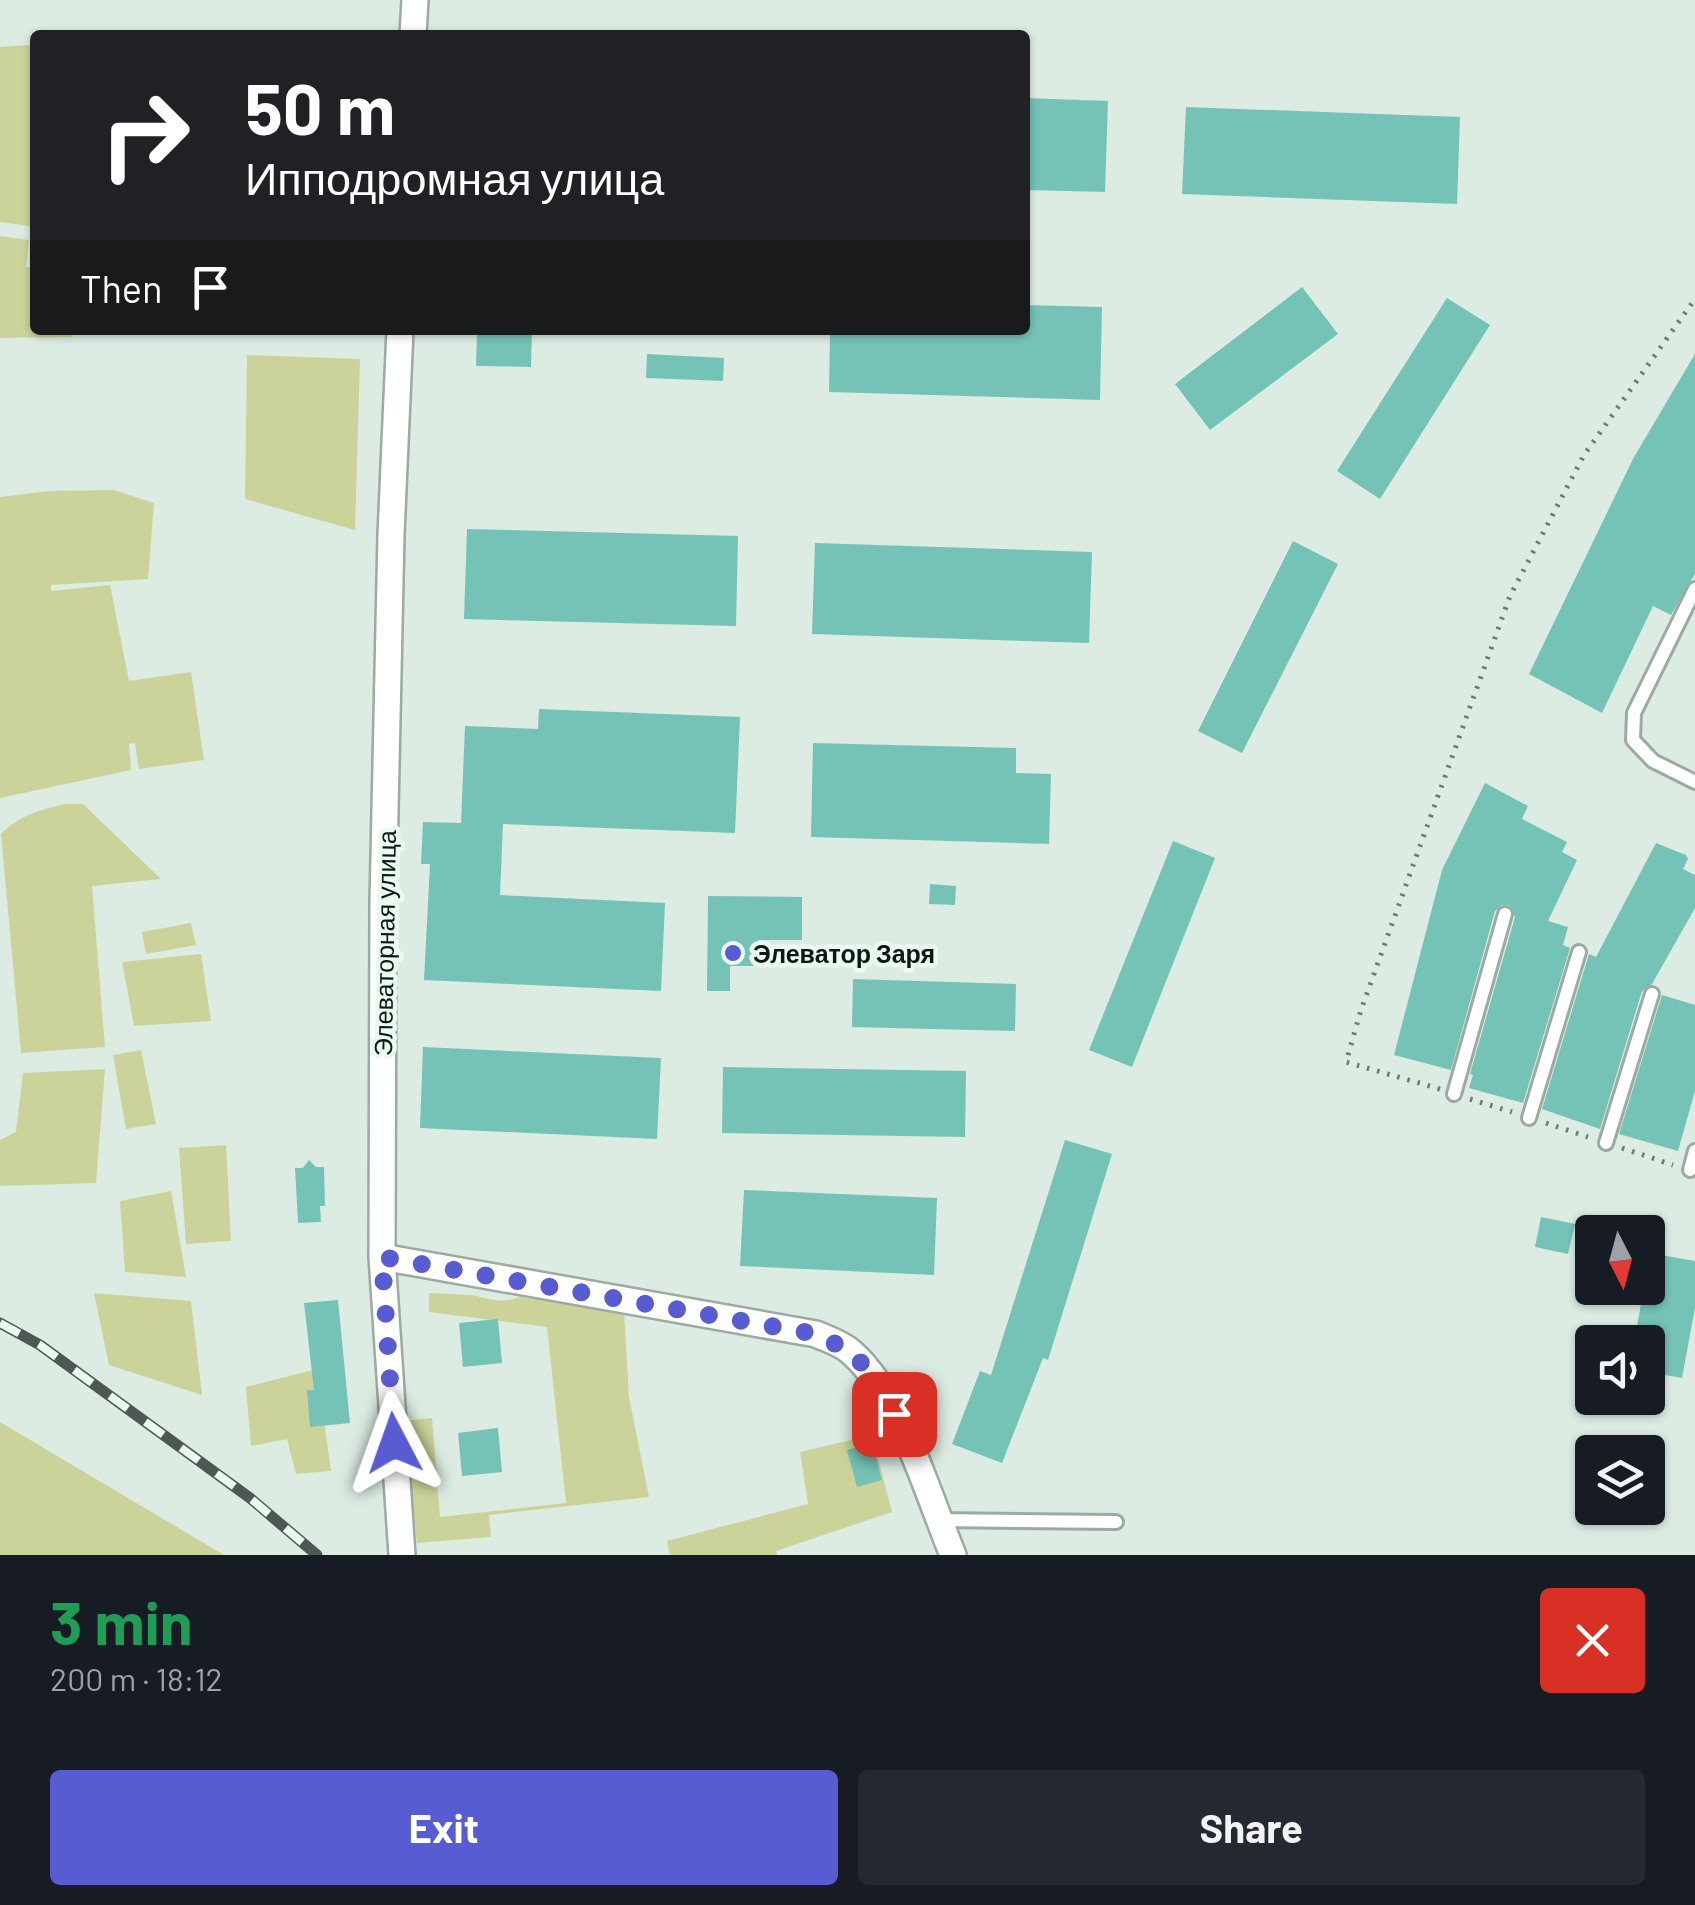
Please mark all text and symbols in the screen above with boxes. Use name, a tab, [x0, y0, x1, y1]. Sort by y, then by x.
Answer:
text: 50 m	[245, 65, 395, 149]
icon: right	[80, 70, 210, 200]
text: Ипподромная улица	[245, 150, 664, 204]
icon: arrive	[183, 260, 238, 315]
text: Then	[80, 265, 163, 311]
street label: Элеваторная улица	[367, 830, 401, 1056]
place label: Элеватор Заря	[753, 938, 935, 968]
marker: Элеватор Заря	[722, 942, 744, 964]
north arrow	[1575, 1215, 1665, 1305]
map controls	[1575, 1215, 1665, 1525]
button: sound	[1575, 1325, 1665, 1415]
pin	[852, 1372, 937, 1457]
icon: arrive	[867, 1387, 922, 1442]
position arrow	[342, 1391, 446, 1495]
button: layers	[1575, 1435, 1665, 1525]
text: 3 min	[50, 1585, 193, 1657]
button: close	[1540, 1588, 1645, 1693]
text: 200 m · 18:12	[50, 1659, 223, 1697]
button: Exit	[50, 1770, 838, 1885]
button: Share	[858, 1770, 1645, 1885]

